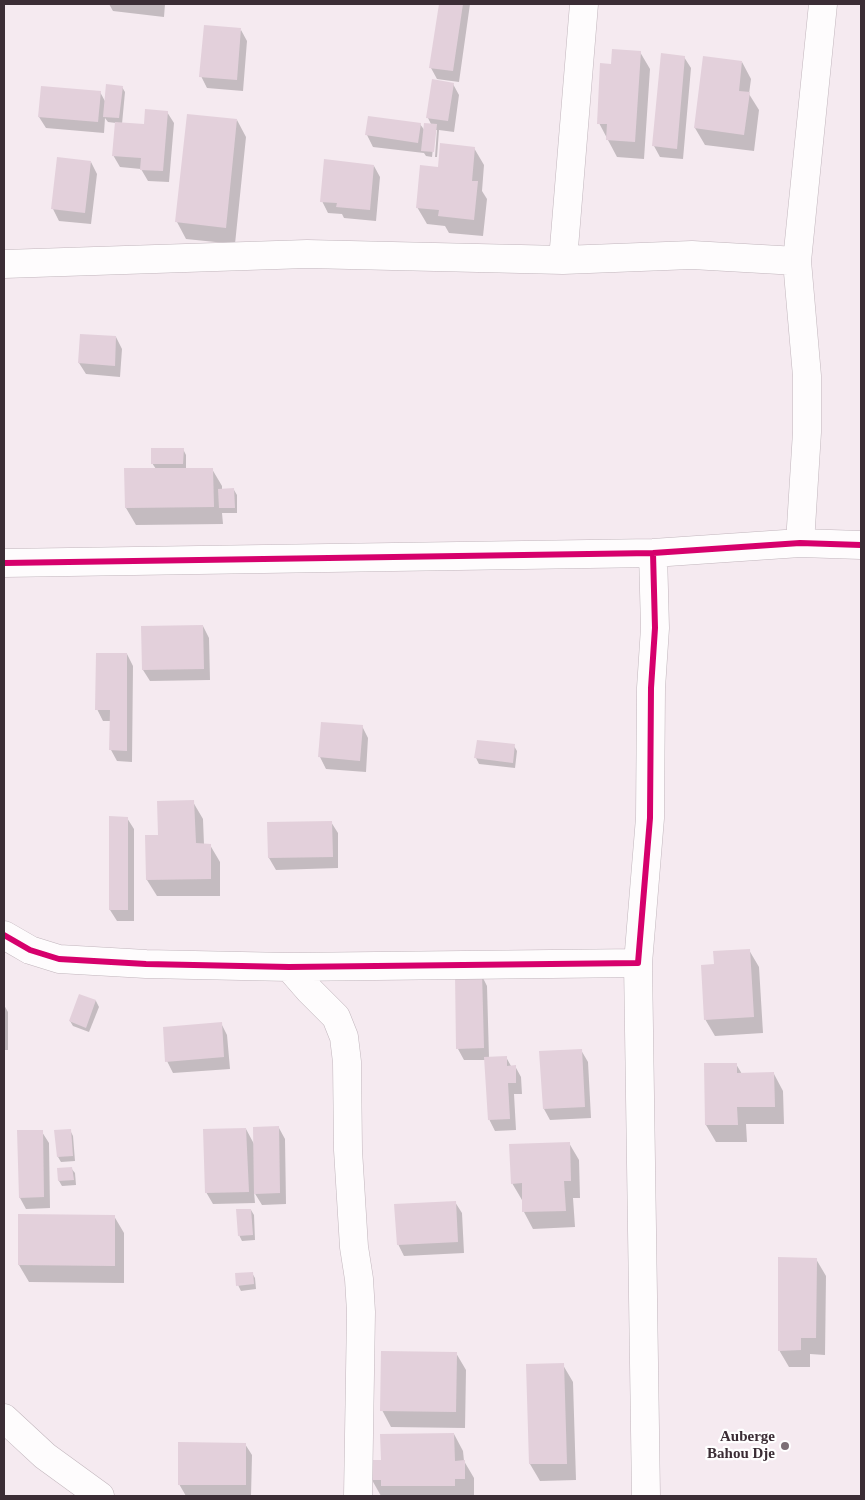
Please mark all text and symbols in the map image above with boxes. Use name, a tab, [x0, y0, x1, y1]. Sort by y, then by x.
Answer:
place label: Auberge Bahou Dje	[707, 1428, 775, 1463]
marker: Auberge Bahou Dje	[779, 1440, 791, 1452]

